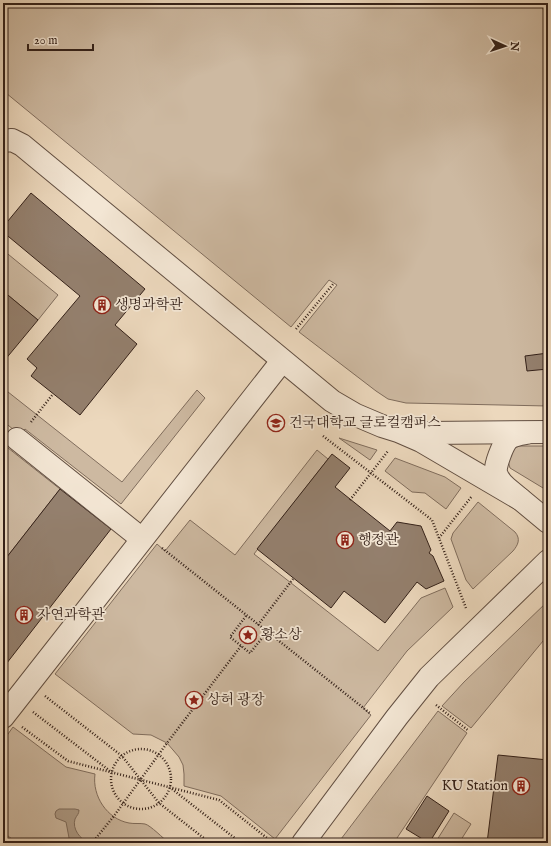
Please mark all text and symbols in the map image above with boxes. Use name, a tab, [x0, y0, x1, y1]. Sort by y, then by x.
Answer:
scale bar	[28, 26, 93, 52]
north arrow	[485, 26, 525, 66]
text: 20 m	[34, 33, 57, 48]
text: N	[507, 40, 521, 52]
building icon: 생명과학관	[92, 295, 112, 315]
place label: 생명과학관	[115, 296, 183, 314]
school or university icon: 건국대학교 글로컬캠퍼스	[266, 413, 286, 433]
place label: 건국대학교 글로컬캠퍼스	[289, 414, 441, 432]
building icon: 행정관	[335, 530, 355, 550]
place label: 행정관	[358, 531, 399, 549]
building icon: 자연과학관	[14, 605, 34, 625]
place label: 자연과학관	[37, 606, 105, 624]
place icon: 황소상	[238, 625, 258, 645]
place label: 황소상	[261, 626, 302, 644]
place icon: 상허 광장	[184, 690, 204, 710]
place label: 상허 광장	[207, 691, 265, 709]
building icon: KU Station	[511, 776, 531, 796]
place label: KU Station	[442, 777, 509, 795]

